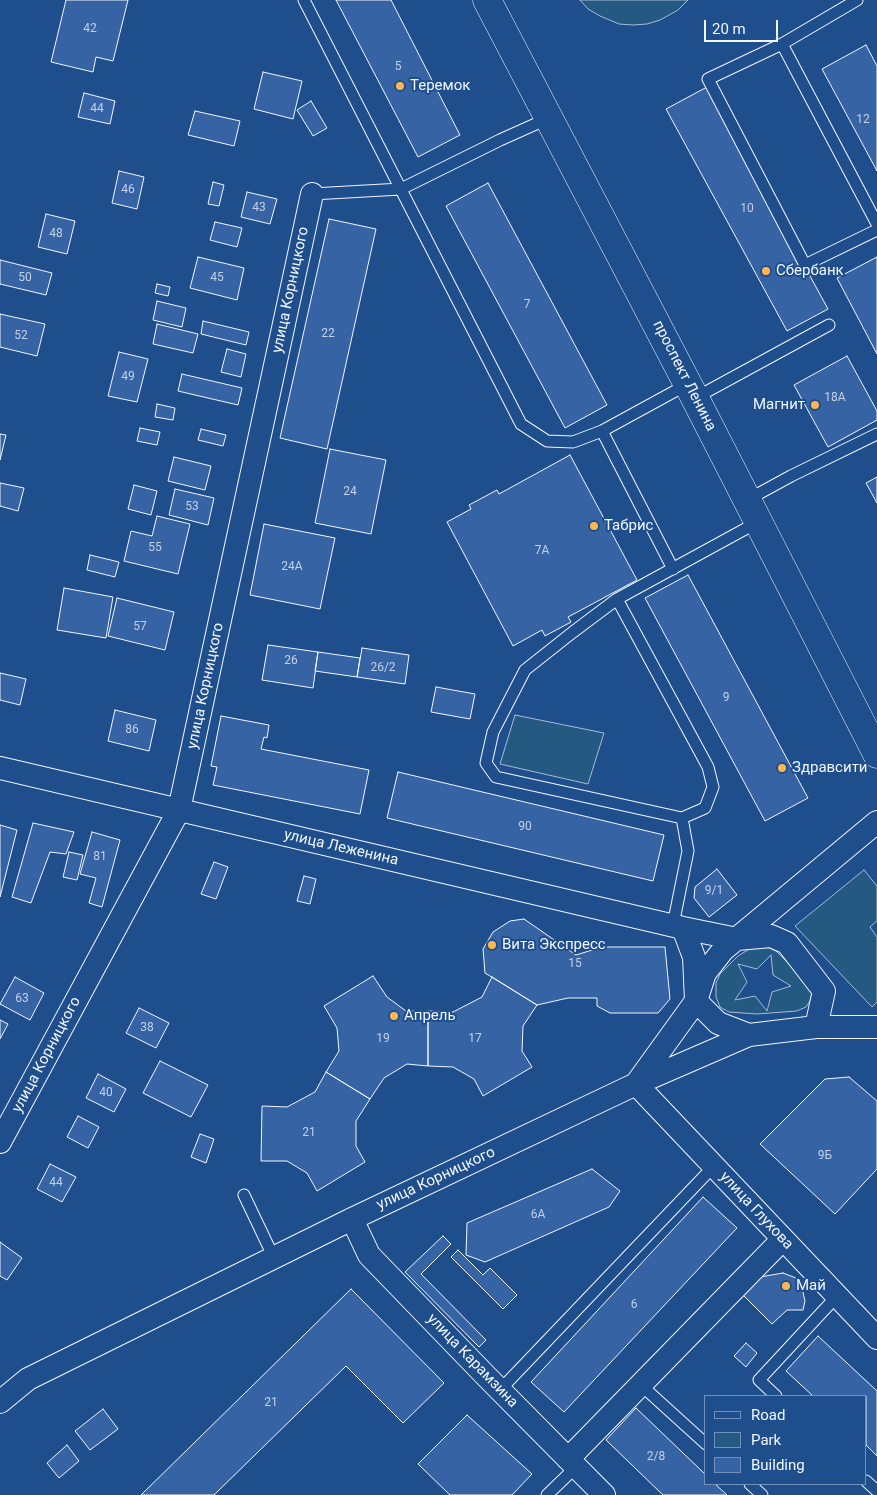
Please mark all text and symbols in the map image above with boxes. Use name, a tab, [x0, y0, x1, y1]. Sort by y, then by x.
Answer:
scale bar	[707, 10, 781, 42]
text: 20 m	[712, 20, 746, 38]
house number: 42	[83, 22, 97, 36]
house number: 5	[395, 60, 401, 74]
place label: Теремок	[410, 77, 470, 95]
marker: Теремок	[394, 80, 406, 92]
house number: 44	[90, 102, 104, 116]
house number: 12	[856, 113, 870, 127]
house number: 46	[121, 183, 135, 197]
house number: 43	[252, 201, 266, 215]
house number: 10	[740, 202, 754, 216]
street label: улица Корницкого	[269, 225, 313, 355]
house number: 48	[49, 227, 63, 241]
place label: Сбербанк	[776, 262, 844, 280]
marker: Сбербанк	[760, 265, 772, 277]
house number: 50	[18, 271, 32, 285]
house number: 45	[210, 271, 224, 285]
house number: 7	[524, 298, 530, 312]
street label: проспект Ленина	[648, 318, 720, 434]
house number: 22	[321, 327, 335, 341]
house number: 52	[14, 329, 28, 343]
house number: 49	[121, 370, 135, 384]
house number: 18А	[824, 391, 846, 405]
place label: Магнит	[753, 396, 805, 414]
marker: Магнит	[809, 399, 821, 411]
house number: 24	[343, 485, 357, 499]
house number: 53	[185, 500, 199, 514]
place label: Табрис	[604, 517, 653, 535]
marker: Табрис	[588, 520, 600, 532]
house number: 55	[148, 541, 162, 555]
house number: 7А	[535, 544, 549, 558]
house number: 24А	[281, 560, 303, 574]
house number: 57	[133, 620, 147, 634]
street label: улица Корницкого	[184, 621, 228, 751]
house number: 26	[284, 654, 298, 668]
house number: 26/2	[370, 661, 396, 675]
house number: 9	[723, 691, 729, 705]
house number: 86	[125, 723, 139, 737]
place label: Здравсити	[792, 759, 867, 777]
marker: Здравсити	[776, 762, 788, 774]
house number: 90	[518, 820, 532, 834]
street label: улица Леженина	[282, 826, 400, 870]
house number: 81	[93, 850, 107, 864]
house number: 9/1	[705, 884, 723, 898]
place label: Вита Экспресс	[502, 936, 606, 954]
marker: Вита Экспресс	[486, 939, 498, 951]
house number: 15	[568, 957, 582, 971]
house number: 63	[15, 992, 29, 1006]
street label: улица Корницкого	[9, 994, 85, 1116]
place label: Апрель	[404, 1007, 456, 1025]
marker: Апрель	[388, 1010, 400, 1022]
house number: 38	[140, 1021, 154, 1035]
house number: 19	[376, 1032, 390, 1046]
house number: 17	[468, 1032, 482, 1046]
house number: 40	[99, 1086, 113, 1100]
house number: 21	[302, 1126, 316, 1140]
street label: улица Корницкого	[374, 1144, 498, 1214]
house number: 9Б	[818, 1149, 832, 1163]
street label: улица Глухова	[715, 1168, 797, 1254]
house number: 44	[49, 1176, 63, 1190]
house number: 6А	[531, 1208, 545, 1222]
place label: Май	[796, 1277, 826, 1295]
marker: Май	[780, 1280, 792, 1292]
house number: 6	[631, 1298, 637, 1312]
street label: улица Карамзина	[423, 1310, 521, 1412]
legend	[704, 1395, 867, 1485]
house number: 21	[264, 1396, 278, 1410]
text: Road	[751, 1406, 785, 1424]
text: Park	[751, 1431, 781, 1449]
house number: 2/8	[647, 1450, 665, 1464]
text: Building	[751, 1456, 805, 1474]

